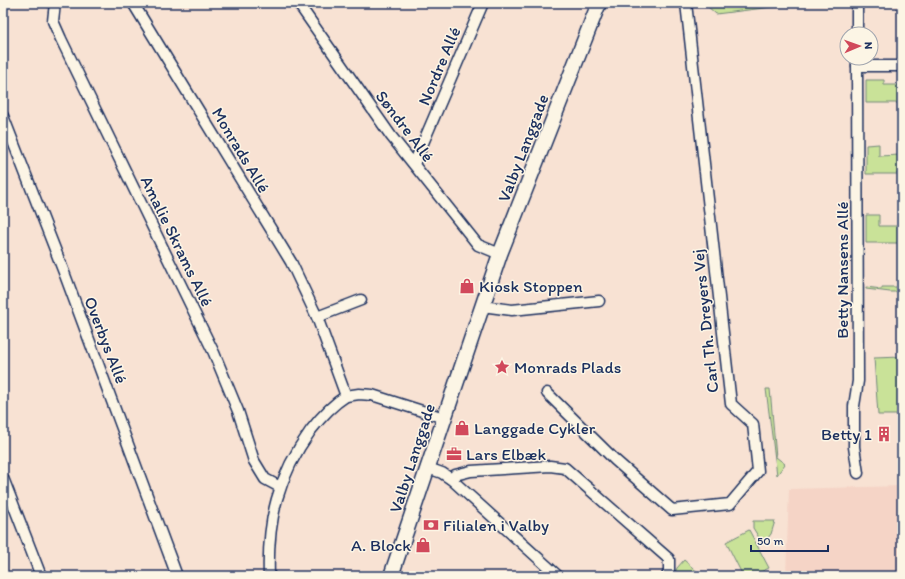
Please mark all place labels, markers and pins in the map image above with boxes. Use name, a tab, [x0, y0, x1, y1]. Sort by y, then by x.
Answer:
place label: Kiosk Stoppen	[479, 276, 583, 296]
shop icon: Kiosk Stoppen	[458, 277, 476, 295]
place label: Monrads Plads	[514, 357, 621, 377]
place icon: Monrads Plads	[493, 358, 511, 376]
place label: Langgade Cykler	[474, 418, 596, 438]
shop icon: Langgade Cykler	[453, 419, 471, 437]
place label: Betty 1	[821, 424, 872, 444]
building icon: Betty 1	[875, 425, 893, 443]
place label: Lars Elbæk	[466, 444, 546, 464]
office icon: Lars Elbæk	[445, 445, 463, 463]
place label: Filialen i Valby	[443, 515, 549, 535]
bank icon: Filialen i Valby	[422, 516, 440, 534]
place label: A. Block	[351, 535, 411, 555]
shop icon: A. Block	[414, 536, 432, 554]

